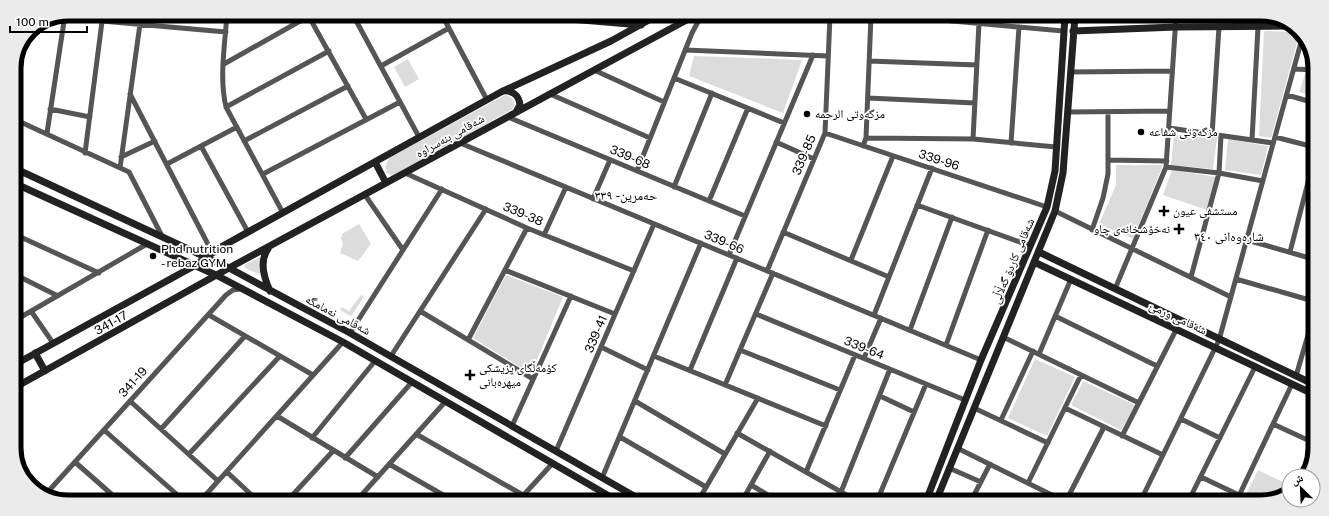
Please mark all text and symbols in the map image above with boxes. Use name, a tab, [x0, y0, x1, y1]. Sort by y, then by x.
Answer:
scale bar	[10, 8, 87, 34]
text: 100 m	[16, 15, 49, 29]
place label: مزگەوتی الرحمە	[815, 107, 885, 121]
marker: مزگەوتی الرحمە	[802, 109, 812, 119]
street label: شەقامی بنەسراوە	[413, 111, 487, 161]
place label: مزگەوتی شفاعە	[1149, 125, 1218, 139]
marker: مزگەوتی شفاعە	[1136, 127, 1146, 137]
street label: 339-85	[789, 132, 819, 177]
street label: 339-68	[608, 142, 652, 172]
street label: 339-96	[917, 147, 961, 173]
district label: حەمرین - ٣٣٩	[595, 188, 657, 204]
street label: 339-38	[501, 199, 545, 229]
place label: مستشفى عيون	[1173, 204, 1238, 218]
marker: مستشفى عيون	[1158, 205, 1170, 217]
street label: شەقامی کاردۆ گەڵاڵی	[987, 215, 1037, 306]
place label: نەخۆشخانەی چاو	[1094, 222, 1170, 236]
marker: نەخۆشخانەی چاو	[1173, 223, 1185, 235]
street label: 339-66	[702, 227, 746, 257]
district label: شارەوەانی ٣٤٠	[1194, 229, 1264, 245]
place label: Phd nutrition - rebaz GYM	[161, 242, 233, 270]
marker: Phd nutrition - rebaz GYM	[148, 251, 158, 261]
street label: شەقامی نەمامگە	[303, 292, 373, 338]
street label: شەقامی ورمێ	[1147, 299, 1209, 337]
street label: 341-17	[92, 308, 130, 338]
street label: 339-41	[582, 313, 610, 355]
street label: 339-64	[842, 334, 887, 363]
place label: کۆمەڵگای پزیشکی میهرەبانی	[479, 360, 557, 389]
street label: 341-19	[116, 364, 150, 400]
marker: کۆمەڵگای پزیشکی میهرەبانی	[464, 369, 476, 381]
north arrow	[1281, 468, 1321, 508]
text: ش	[1289, 471, 1306, 489]

